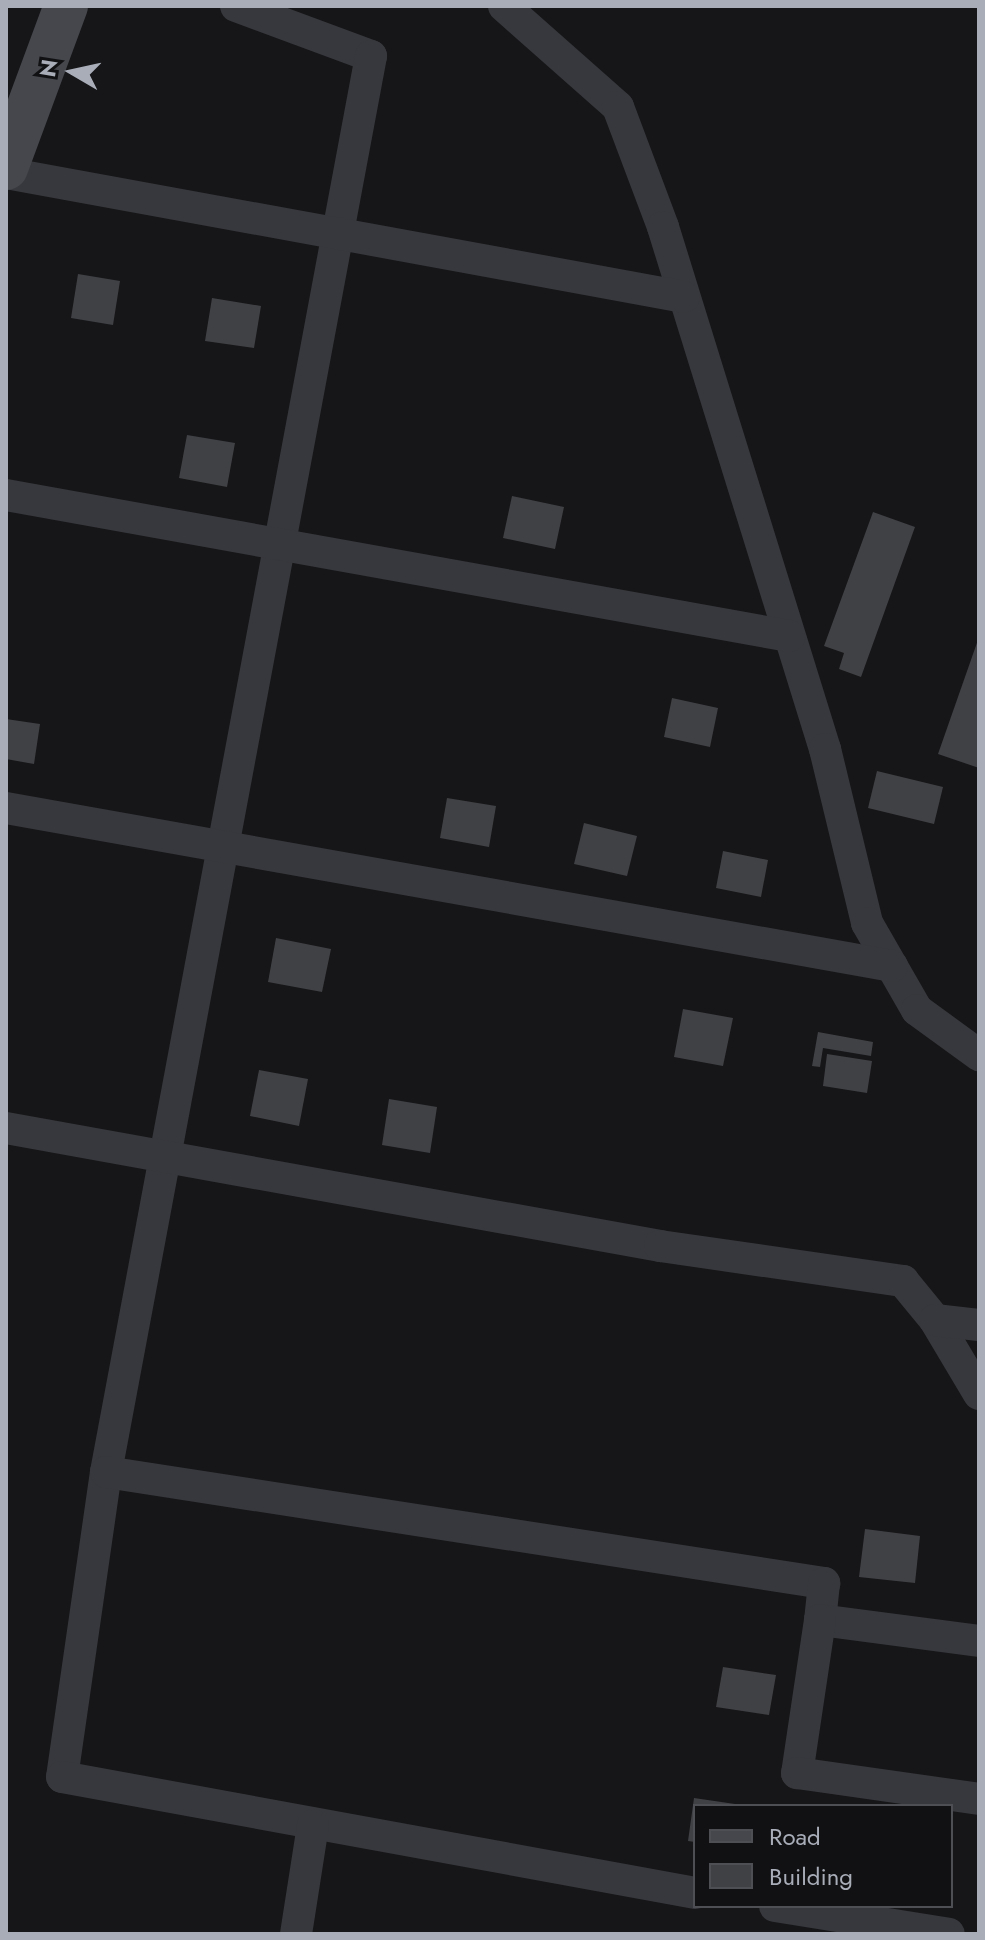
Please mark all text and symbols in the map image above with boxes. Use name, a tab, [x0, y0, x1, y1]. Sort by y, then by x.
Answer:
north arrow	[32, 32, 112, 112]
text: N	[31, 57, 65, 79]
legend	[693, 1804, 953, 1908]
text: Road	[769, 1819, 821, 1854]
text: Building	[769, 1859, 853, 1894]

